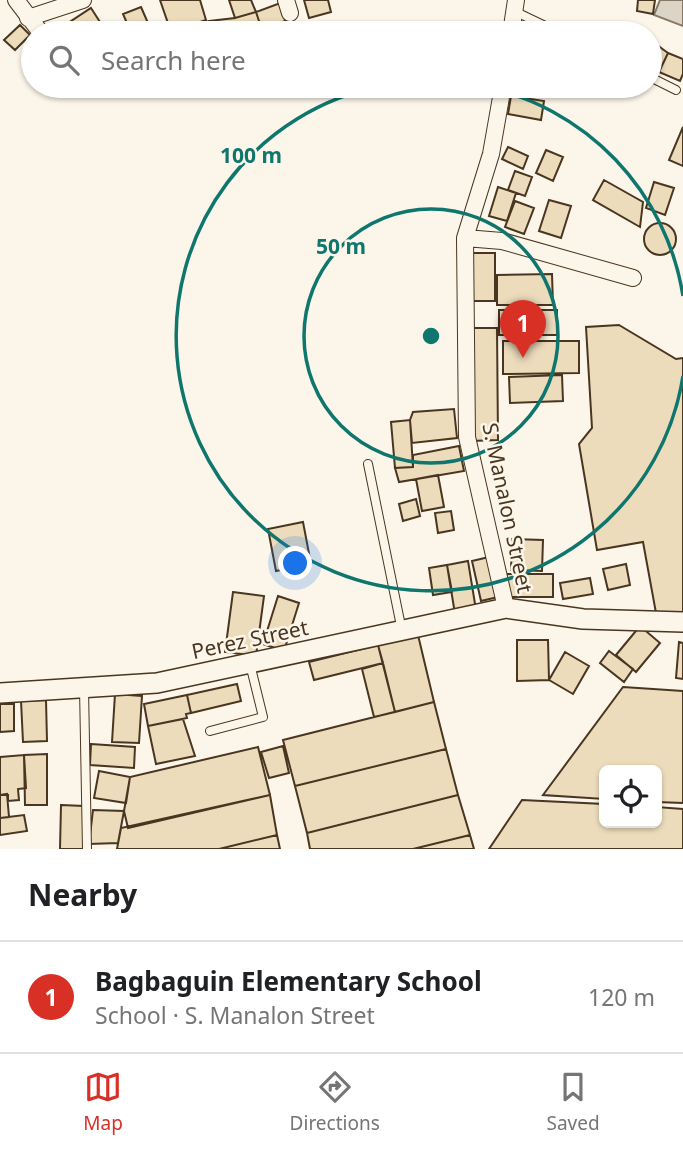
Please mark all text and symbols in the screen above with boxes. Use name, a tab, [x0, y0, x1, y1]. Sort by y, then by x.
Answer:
search box	[21, 21, 662, 98]
icon: search	[45, 41, 83, 79]
text: Search here	[101, 42, 246, 78]
text: 100 m	[220, 141, 282, 169]
text: 50 m	[316, 232, 366, 260]
pin: 1	[500, 300, 546, 358]
centre of rings	[419, 324, 443, 348]
street label: S. Manalon Street	[476, 420, 540, 596]
your location	[278, 546, 312, 580]
street label: Perez Street	[189, 613, 311, 665]
map controls	[599, 765, 662, 828]
button: locate	[599, 765, 662, 828]
text: Nearby	[28, 874, 137, 915]
text: Bagbaguin Elementary School	[95, 963, 482, 999]
text: 1	[44, 981, 58, 1013]
text: 120 m	[588, 981, 655, 1013]
text: School · S. Manalon Street	[95, 999, 375, 1031]
tab: Map	[83, 1068, 123, 1136]
tab: Directions	[290, 1068, 380, 1136]
tab: Saved	[546, 1068, 600, 1136]

